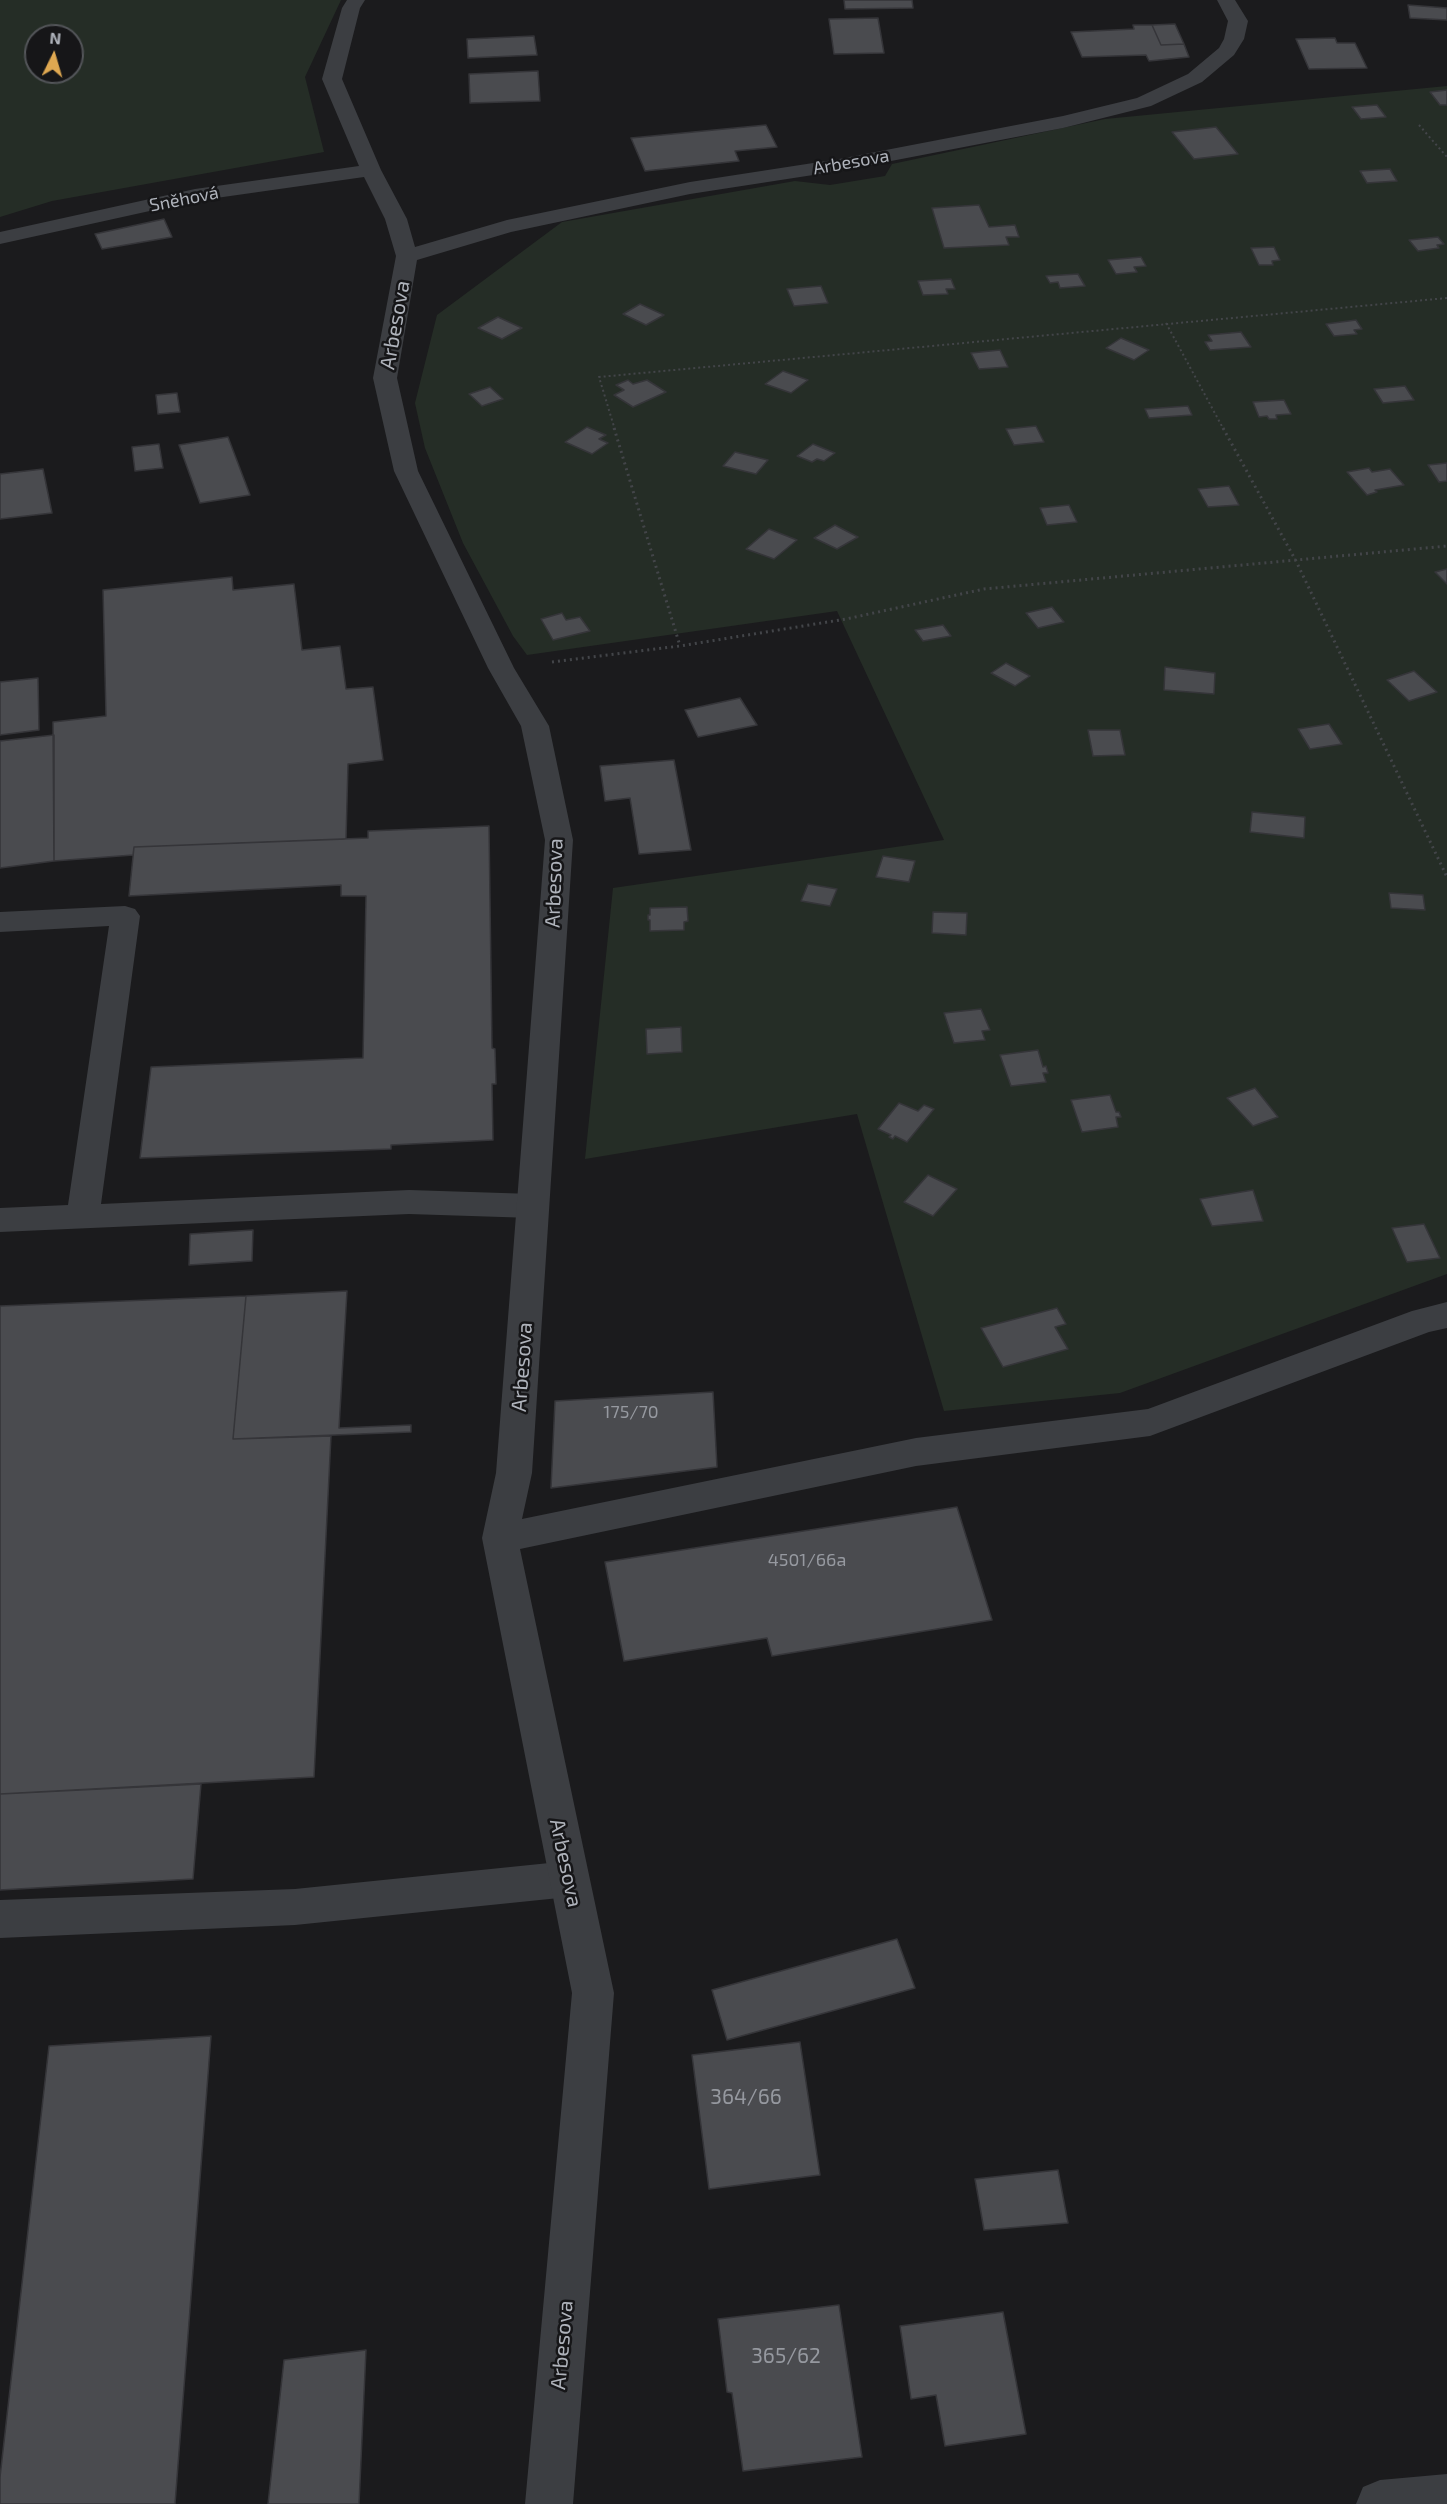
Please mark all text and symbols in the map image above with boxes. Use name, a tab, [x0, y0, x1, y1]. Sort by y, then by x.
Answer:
north arrow	[24, 24, 84, 84]
text: N	[49, 28, 62, 48]
street label: Arbesova	[811, 145, 891, 179]
street label: Sněhová	[148, 182, 220, 216]
street label: Arbesova	[375, 279, 415, 371]
street label: Arbesova	[540, 838, 568, 928]
street label: Arbesova	[506, 1321, 538, 1413]
house number: 175/70	[603, 1401, 659, 1423]
house number: 4501/66a	[768, 1549, 846, 1571]
street label: Arbesova	[544, 1816, 588, 1910]
house number: 364/66	[710, 2084, 782, 2110]
street label: Arbesova	[546, 2299, 578, 2391]
house number: 365/62	[751, 2343, 821, 2369]

